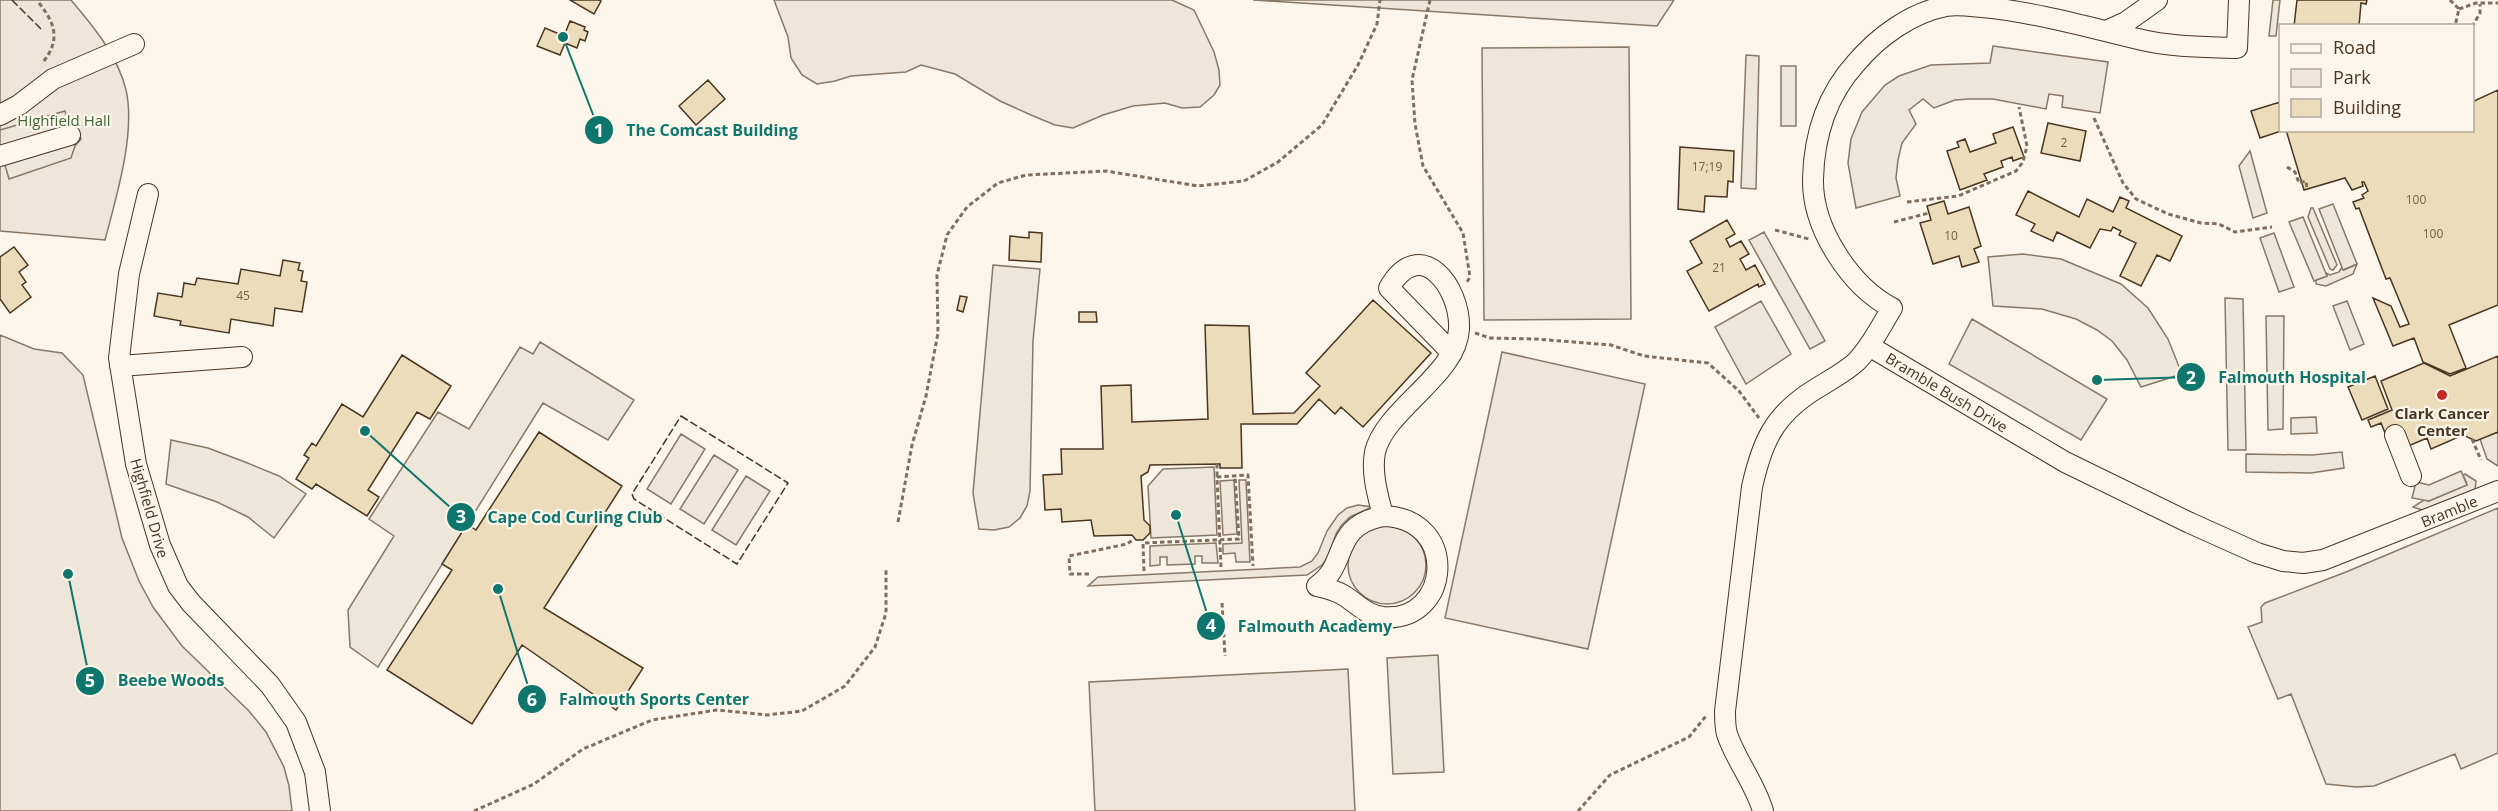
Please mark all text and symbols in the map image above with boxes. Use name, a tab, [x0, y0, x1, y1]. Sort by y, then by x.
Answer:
legend	[2279, 24, 2474, 132]
text: Road	[2333, 35, 2376, 59]
text: Park	[2333, 65, 2371, 89]
text: Building	[2333, 95, 2401, 119]
park label: Highfield Hall	[17, 110, 111, 130]
callout: The Comcast Building	[584, 113, 810, 147]
text: 1	[594, 118, 604, 142]
text: The Comcast Building	[626, 119, 798, 141]
house number: 2	[2061, 134, 2068, 151]
house number: 17;19	[1692, 158, 1722, 175]
house number: 100	[2406, 191, 2426, 208]
house number: 100	[2423, 225, 2443, 242]
house number: 10	[1944, 227, 1958, 244]
house number: 21	[1712, 259, 1726, 276]
house number: 45	[236, 287, 250, 304]
street label: Bramble Bush Drive	[1882, 348, 2012, 436]
callout: Falmouth Hospital	[2176, 360, 2378, 394]
text: 2	[2186, 365, 2196, 389]
text: Falmouth Hospital	[2218, 366, 2366, 388]
marker: Clark Cancer Center	[2435, 388, 2449, 402]
place label: Clark Cancer Center	[2394, 403, 2490, 440]
street label: Highfield Drive	[126, 456, 174, 560]
street label: Bramble	[2418, 491, 2480, 531]
callout: Cape Cod Curling Club	[446, 500, 675, 534]
text: 3	[456, 504, 466, 528]
text: Cape Cod Curling Club	[487, 506, 663, 528]
callout: Falmouth Academy	[1196, 609, 1404, 643]
text: 4	[1206, 613, 1216, 637]
text: Falmouth Academy	[1238, 615, 1393, 637]
callout: Beebe Woods	[75, 664, 236, 698]
text: 5	[85, 668, 95, 692]
text: Beebe Woods	[118, 669, 224, 691]
callout: Falmouth Sports Center	[517, 682, 761, 716]
text: 6	[527, 687, 537, 711]
text: Falmouth Sports Center	[559, 688, 749, 710]

